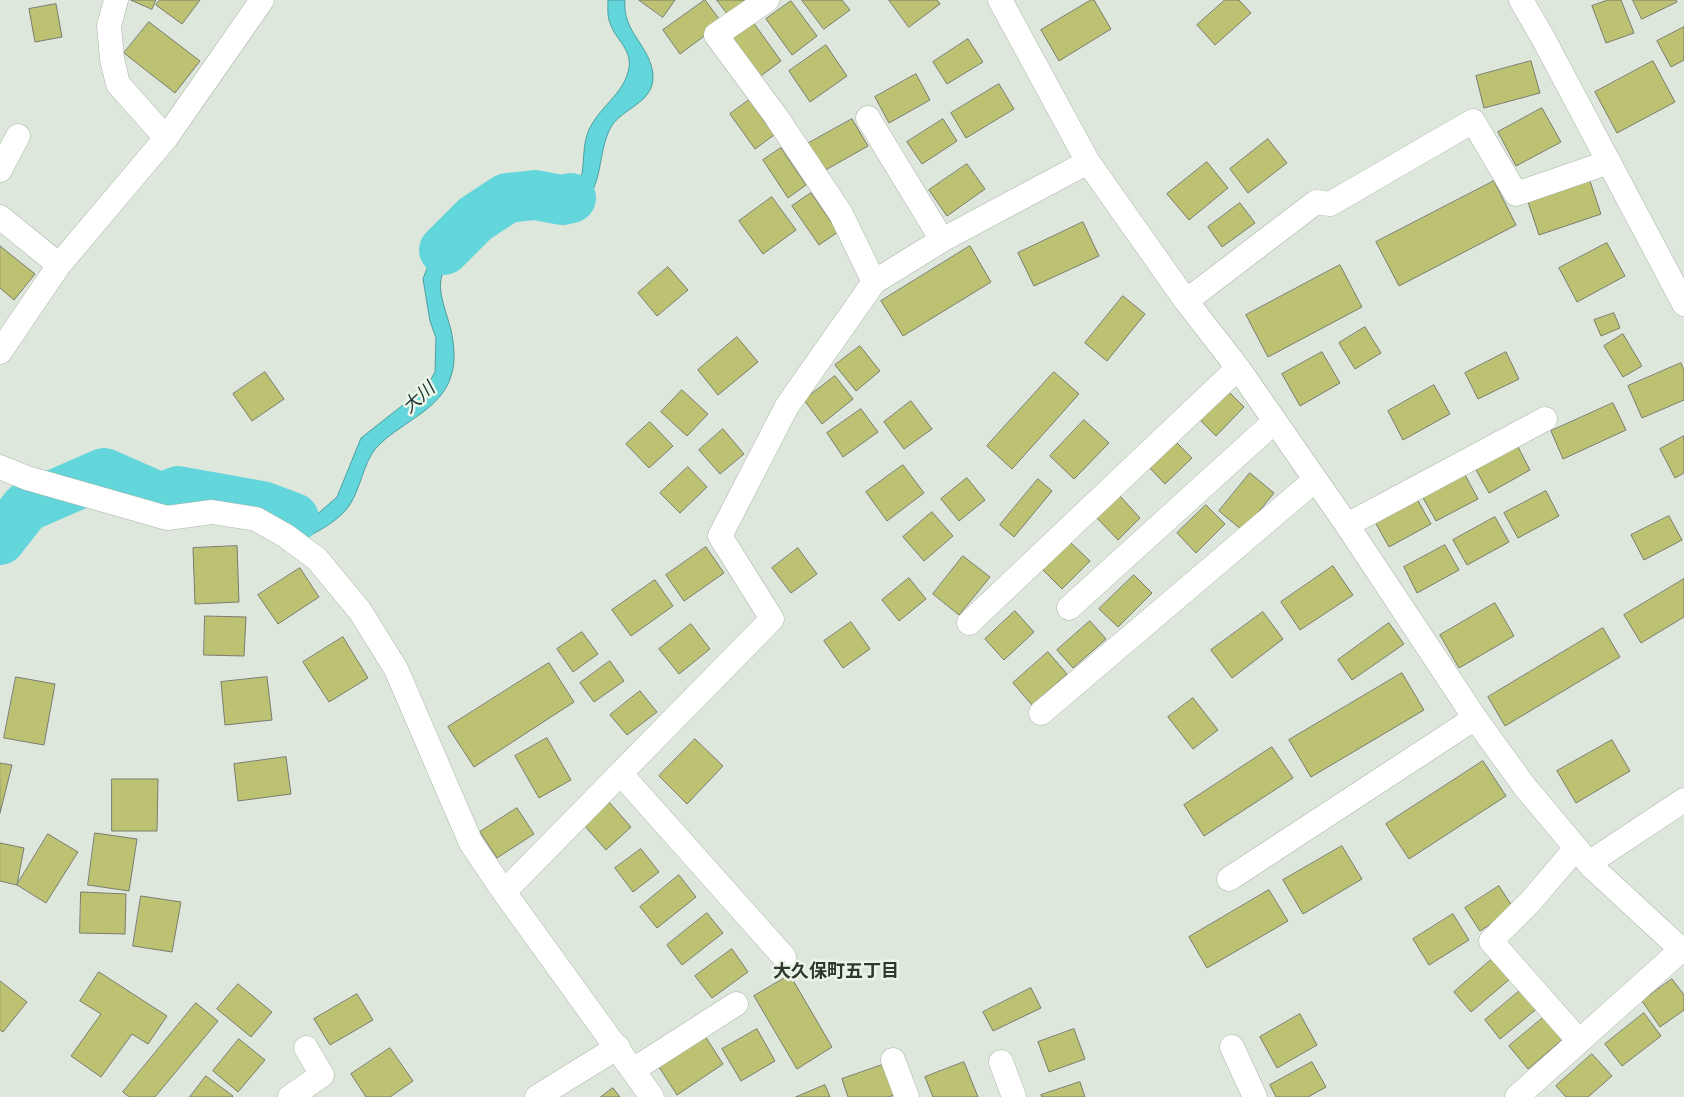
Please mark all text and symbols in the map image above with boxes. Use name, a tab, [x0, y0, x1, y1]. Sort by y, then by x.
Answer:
water label: 大川	[398, 378, 440, 418]
district label: 大久保町五丁目	[773, 961, 899, 983]

